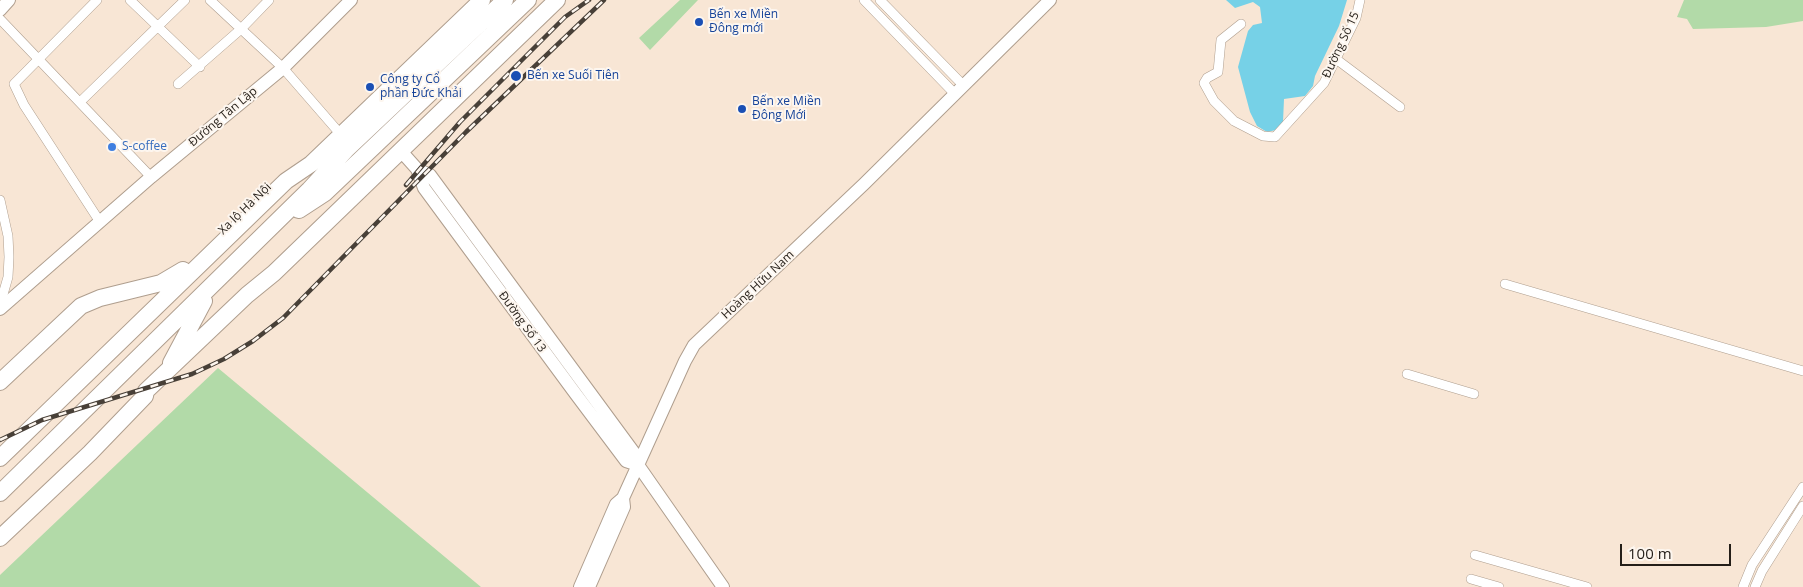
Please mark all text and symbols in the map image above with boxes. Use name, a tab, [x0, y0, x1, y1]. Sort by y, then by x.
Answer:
place label: Bến xe Miền Đông mới	[709, 8, 778, 36]
street label: Đường Số 15	[1319, 10, 1363, 80]
marker: Bến xe Miền Đông mới	[693, 16, 705, 28]
marker: Bến xe Suối Tiên	[509, 69, 523, 83]
place label: Bến xe Suối Tiên	[527, 69, 619, 83]
place label: Công ty Cổ phần Đức Khải	[380, 73, 462, 101]
marker: Công ty Cổ phần Đức Khải	[364, 81, 376, 93]
street label: Đường Tân Lập	[186, 84, 260, 150]
place label: Bến xe Miền Đông Mới	[752, 95, 821, 123]
marker: Bến xe Miền Đông Mới	[736, 103, 748, 115]
place label: S-coffee	[122, 140, 167, 154]
marker: S-coffee	[106, 141, 118, 153]
street label: Xa lộ Hà Nội	[216, 180, 274, 238]
street label: Hoàng Hữu Nam	[719, 248, 797, 322]
street label: Đường Số 13	[495, 289, 549, 355]
scale bar	[1623, 534, 1734, 566]
text: 100 m	[1628, 543, 1672, 563]

